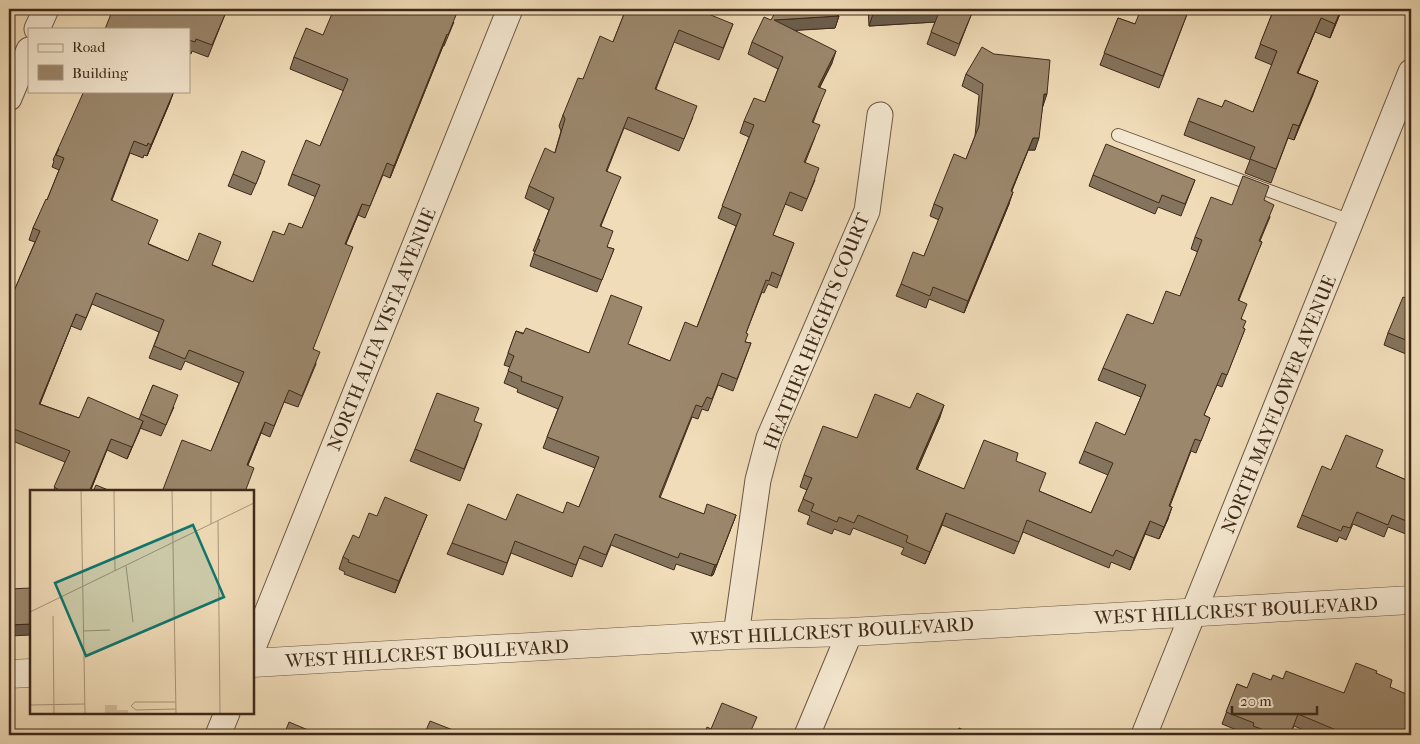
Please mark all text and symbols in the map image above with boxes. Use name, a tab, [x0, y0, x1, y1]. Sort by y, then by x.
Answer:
legend	[28, 28, 190, 92]
text: Road	[72, 38, 106, 56]
text: Building	[72, 64, 129, 82]
street label: NORTH ALTA VISTA AVENUE	[323, 204, 441, 454]
street label: HEATHER HEIGHTS COURT	[759, 210, 875, 453]
street label: NORTH MAYFLOWER AVENUE	[1217, 272, 1341, 537]
inset map	[30, 490, 254, 714]
street label: WEST HILLCREST BOULEVARD	[1093, 593, 1378, 629]
street label: WEST HILLCREST BOULEVARD	[689, 614, 974, 650]
street label: WEST HILLCREST BOULEVARD	[284, 636, 569, 672]
scale bar	[1232, 684, 1318, 716]
text: 20 m	[1240, 692, 1272, 710]

